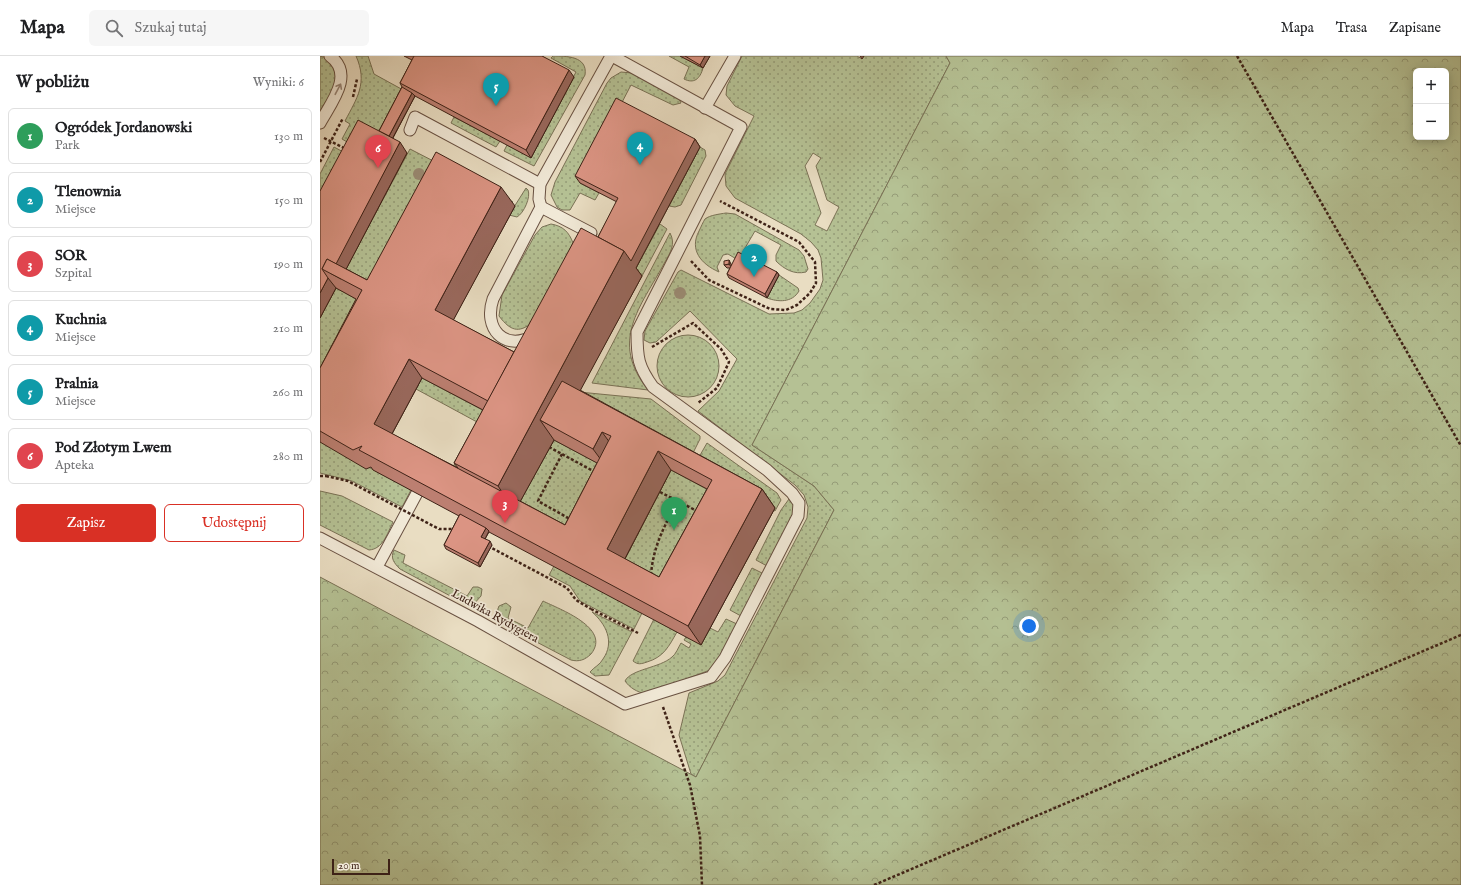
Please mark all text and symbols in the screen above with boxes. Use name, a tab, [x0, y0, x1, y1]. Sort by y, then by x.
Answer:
search box	[89, 10, 369, 46]
text: Mapa	[20, 16, 65, 40]
icon: search	[103, 17, 125, 39]
text: Szukaj tutaj	[135, 18, 206, 37]
text: Mapa	[1281, 19, 1314, 37]
text: Trasa	[1336, 19, 1367, 37]
text: Zapisane	[1389, 19, 1441, 37]
map controls	[1413, 68, 1449, 140]
button: +	[1413, 68, 1449, 104]
text: W pobliżu	[16, 72, 89, 93]
pin: 5	[483, 73, 509, 106]
text: Wyniki: 6	[253, 74, 304, 91]
one-way arrow	[335, 83, 342, 95]
button: −	[1413, 104, 1449, 140]
text: Ogródek Jordanowski	[55, 118, 192, 137]
text: 1	[28, 128, 32, 145]
text: 130 m	[274, 128, 303, 145]
pin: 4	[627, 132, 653, 165]
pin: 6	[365, 135, 391, 168]
text: Park	[55, 137, 80, 154]
text: Tlenownia	[55, 182, 121, 201]
text: 2	[27, 192, 33, 209]
text: 150 m	[274, 192, 303, 209]
text: Miejsce	[55, 201, 96, 218]
pin: 2	[741, 244, 767, 277]
text: SOR	[55, 246, 86, 265]
text: 3	[28, 256, 32, 273]
text: 190 m	[273, 256, 303, 273]
text: Szpital	[55, 265, 92, 282]
text: Kuchnia	[55, 310, 106, 329]
text: 4	[27, 320, 33, 337]
text: 210 m	[273, 320, 303, 337]
text: Miejsce	[55, 329, 96, 346]
text: Pralnia	[55, 374, 98, 393]
text: 5	[28, 384, 32, 401]
text: 260 m	[272, 384, 303, 401]
text: Miejsce	[55, 393, 96, 410]
text: Pod Złotym Lwem	[55, 438, 172, 457]
text: 6	[27, 448, 33, 465]
text: 280 m	[273, 448, 303, 465]
text: Apteka	[55, 457, 94, 474]
pin: 3	[492, 490, 518, 523]
pin: 1	[661, 497, 687, 530]
button: Zapisz	[16, 504, 156, 542]
button: Udostępnij	[164, 504, 304, 542]
street label: Ludwika Rydygiera	[449, 586, 542, 647]
your location	[1019, 616, 1039, 636]
scale bar	[332, 857, 390, 876]
text: 20 m	[338, 859, 359, 873]

